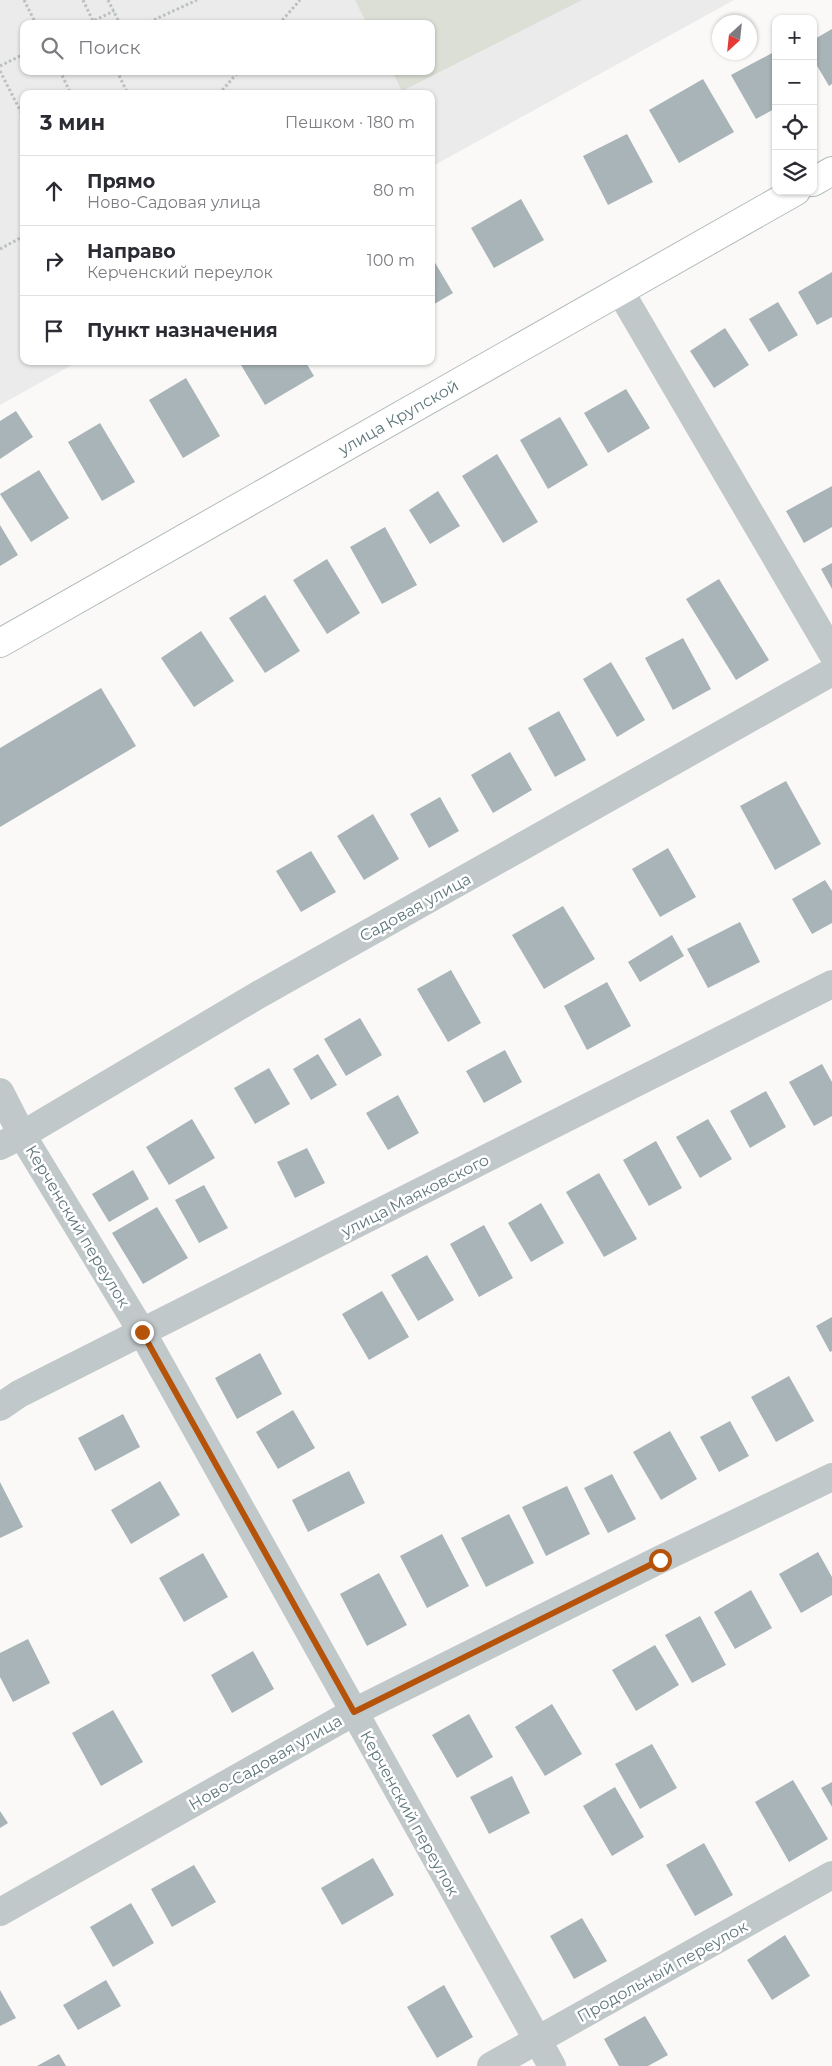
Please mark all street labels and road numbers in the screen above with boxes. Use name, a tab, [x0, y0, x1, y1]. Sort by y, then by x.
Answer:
street label: улица Крупской	[334, 376, 462, 459]
street label: Садовая улица	[356, 869, 474, 946]
street label: Керченский переулок	[22, 1142, 134, 1311]
street label: улица Маяковского	[337, 1150, 492, 1241]
street label: Ново-Садовая улица	[185, 1711, 345, 1814]
street label: Керченский переулок	[356, 1727, 463, 1900]
street label: Продольный переулок	[574, 1916, 751, 2026]

